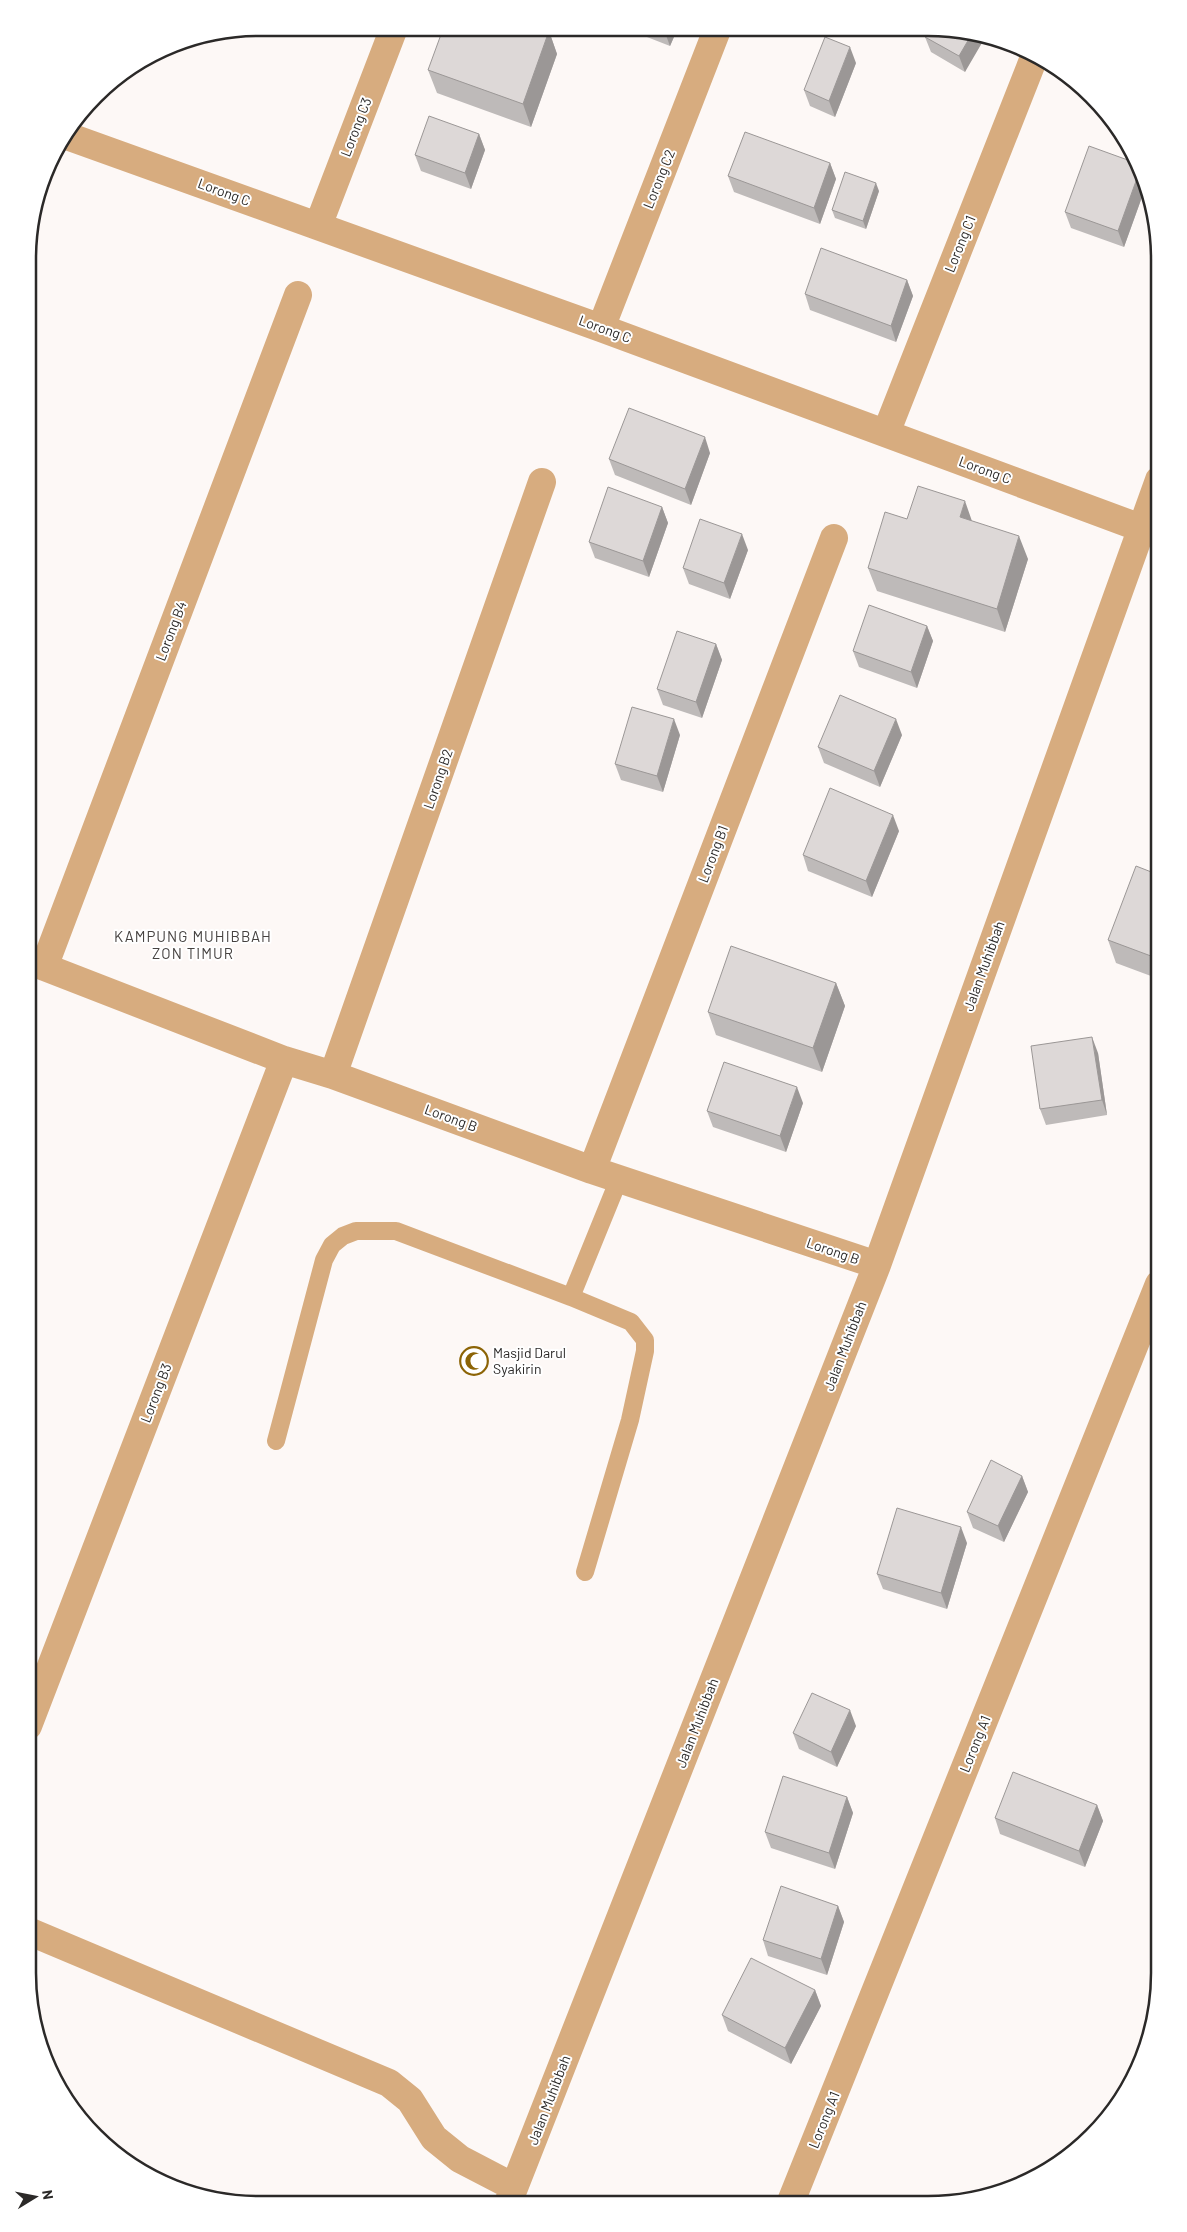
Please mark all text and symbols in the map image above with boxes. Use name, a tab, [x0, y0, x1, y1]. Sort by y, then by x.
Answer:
street label: Lorong C3	[337, 95, 375, 159]
street label: Lorong C2	[639, 147, 678, 211]
street label: Lorong C	[196, 174, 253, 209]
street label: Lorong C1	[941, 213, 979, 275]
street label: Lorong C	[577, 311, 634, 346]
street label: Lorong C	[957, 452, 1014, 487]
street label: Lorong B4	[151, 599, 190, 663]
street label: Lorong B2	[419, 747, 456, 811]
street label: Lorong B1	[694, 823, 731, 885]
street label: Jalan Muhibbah	[959, 918, 1008, 1013]
district label: KAMPUNG MUHIBBAH ZON TIMUR	[114, 927, 272, 962]
street label: Lorong B	[422, 1100, 480, 1135]
street label: Lorong B	[804, 1234, 862, 1267]
street label: Jalan Muhibbah	[820, 1299, 869, 1393]
place label: Masjid Darul Syakirin	[493, 1344, 566, 1377]
mosque icon: Masjid Darul Syakirin	[459, 1346, 489, 1376]
street label: Lorong B3	[136, 1361, 175, 1425]
street label: Jalan Muhibbah	[672, 1676, 721, 1770]
street label: Lorong A1	[956, 1713, 994, 1775]
street label: Jalan Muhibbah	[524, 2053, 573, 2147]
street label: Lorong A1	[805, 2089, 843, 2151]
north arrow	[10, 2172, 60, 2222]
text: N	[39, 2189, 57, 2201]

